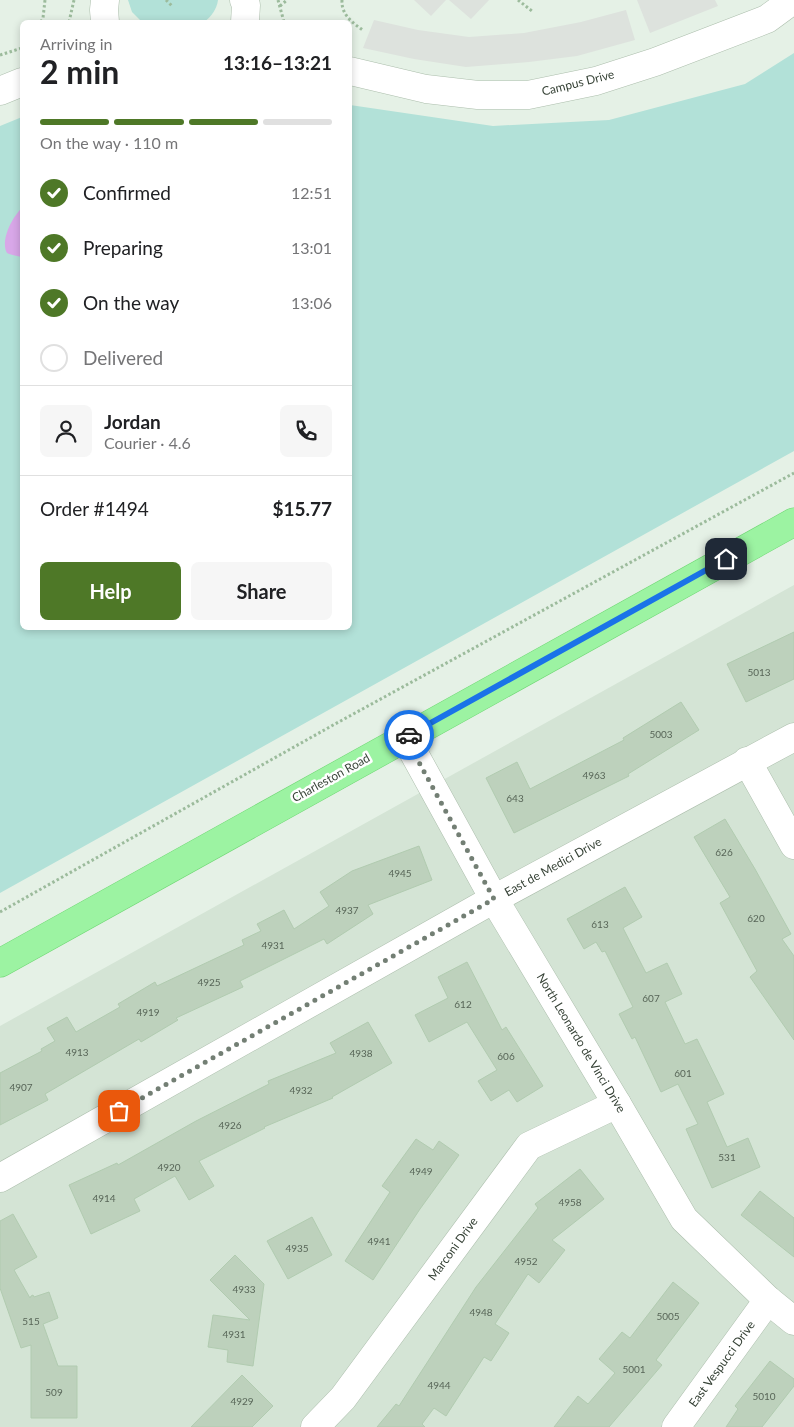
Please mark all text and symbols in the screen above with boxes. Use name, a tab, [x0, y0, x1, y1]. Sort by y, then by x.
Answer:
text: Arriving in	[40, 34, 113, 53]
text: 13:16–13:21	[223, 51, 332, 74]
text: 2 min	[40, 52, 119, 91]
street label: Campus Drive	[540, 66, 616, 99]
text: On the way · 110 m	[40, 133, 178, 152]
icon: check	[40, 179, 68, 207]
text: Confirmed	[83, 181, 171, 204]
text: 12:51	[291, 183, 332, 202]
icon: check	[40, 234, 68, 262]
text: Preparing	[83, 236, 163, 259]
text: 13:01	[291, 238, 332, 257]
icon: check	[40, 289, 68, 317]
text: On the way	[83, 291, 179, 314]
text: 13:06	[291, 293, 332, 312]
text: Delivered	[83, 346, 163, 369]
button: person	[40, 405, 92, 457]
button: phone	[280, 405, 332, 457]
text: Jordan	[104, 410, 161, 433]
text: Courier · 4.6	[104, 433, 191, 452]
text: Order #1494	[40, 497, 149, 520]
text: $15.77	[272, 497, 332, 520]
pin	[705, 538, 747, 580]
icon: home	[712, 545, 740, 573]
button: Help	[40, 562, 181, 620]
button: Share	[191, 562, 332, 620]
house number: 5013	[747, 666, 771, 678]
courier	[384, 710, 434, 760]
icon: car	[395, 721, 423, 749]
house number: 5003	[649, 728, 673, 740]
street label: Charleston Road	[289, 750, 372, 805]
house number: 4963	[582, 769, 606, 781]
house number: 643	[506, 792, 524, 804]
street label: East de Medici Drive	[502, 834, 604, 899]
house number: 626	[715, 846, 733, 858]
house number: 4945	[388, 867, 412, 879]
house number: 4937	[335, 904, 359, 916]
house number: 620	[747, 912, 765, 924]
house number: 613	[591, 918, 609, 930]
house number: 4931	[261, 939, 285, 951]
street label: North Leonardo de Vinci Drive	[534, 970, 629, 1115]
house number: 4925	[197, 976, 221, 988]
house number: 607	[642, 992, 660, 1004]
house number: 612	[454, 998, 472, 1010]
house number: 4919	[136, 1006, 160, 1018]
house number: 4913	[65, 1046, 89, 1058]
house number: 4938	[349, 1047, 373, 1059]
house number: 606	[497, 1050, 515, 1062]
house number: 601	[674, 1067, 692, 1079]
house number: 4907	[9, 1081, 33, 1093]
house number: 4932	[289, 1084, 313, 1096]
pin	[98, 1090, 140, 1132]
icon: bag	[105, 1097, 133, 1125]
house number: 4926	[218, 1119, 242, 1131]
house number: 531	[718, 1151, 736, 1163]
house number: 4920	[157, 1161, 181, 1173]
house number: 4949	[409, 1165, 433, 1177]
house number: 4914	[92, 1192, 116, 1204]
house number: 4958	[558, 1196, 582, 1208]
street label: Marconi Drive	[425, 1214, 481, 1283]
house number: 4941	[367, 1235, 391, 1247]
house number: 4935	[285, 1242, 309, 1254]
house number: 4952	[514, 1255, 538, 1267]
house number: 4933	[232, 1283, 256, 1295]
house number: 4948	[469, 1306, 493, 1318]
house number: 5005	[656, 1310, 680, 1322]
house number: 515	[22, 1315, 40, 1327]
street label: East Vespucci Drive	[685, 1318, 758, 1410]
house number: 4931	[222, 1328, 246, 1340]
house number: 5001	[622, 1363, 646, 1375]
house number: 4944	[427, 1379, 451, 1391]
house number: 509	[45, 1386, 63, 1398]
house number: 5010	[752, 1390, 776, 1402]
house number: 4929	[230, 1395, 254, 1407]

